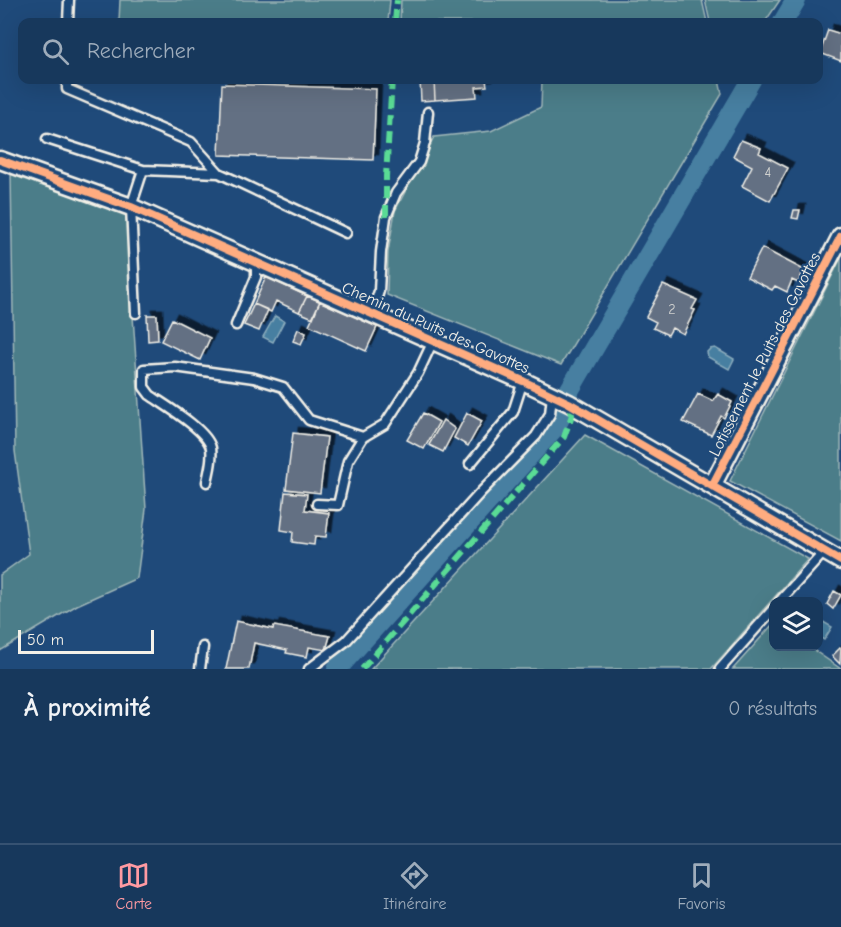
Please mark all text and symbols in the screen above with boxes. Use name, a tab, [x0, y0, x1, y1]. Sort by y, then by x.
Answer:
search box	[18, 18, 823, 84]
icon: search	[39, 35, 72, 68]
text: Rechercher	[87, 38, 195, 64]
house number: 4	[765, 164, 772, 181]
street label: Lotissement le Puits des Gavottes	[706, 249, 824, 459]
street label: Chemin du Puits des Gavottes	[339, 278, 532, 378]
house number: 2	[668, 301, 676, 318]
map controls	[769, 597, 823, 651]
button: layers	[769, 597, 823, 651]
scale bar	[18, 627, 154, 654]
text: 50 m	[27, 631, 64, 649]
text: À proximité	[24, 693, 151, 723]
text: 0 résultats	[728, 697, 817, 720]
tab: Carte	[116, 859, 152, 913]
tab: Itinéraire	[383, 859, 446, 913]
tab: Favoris	[677, 859, 725, 913]

